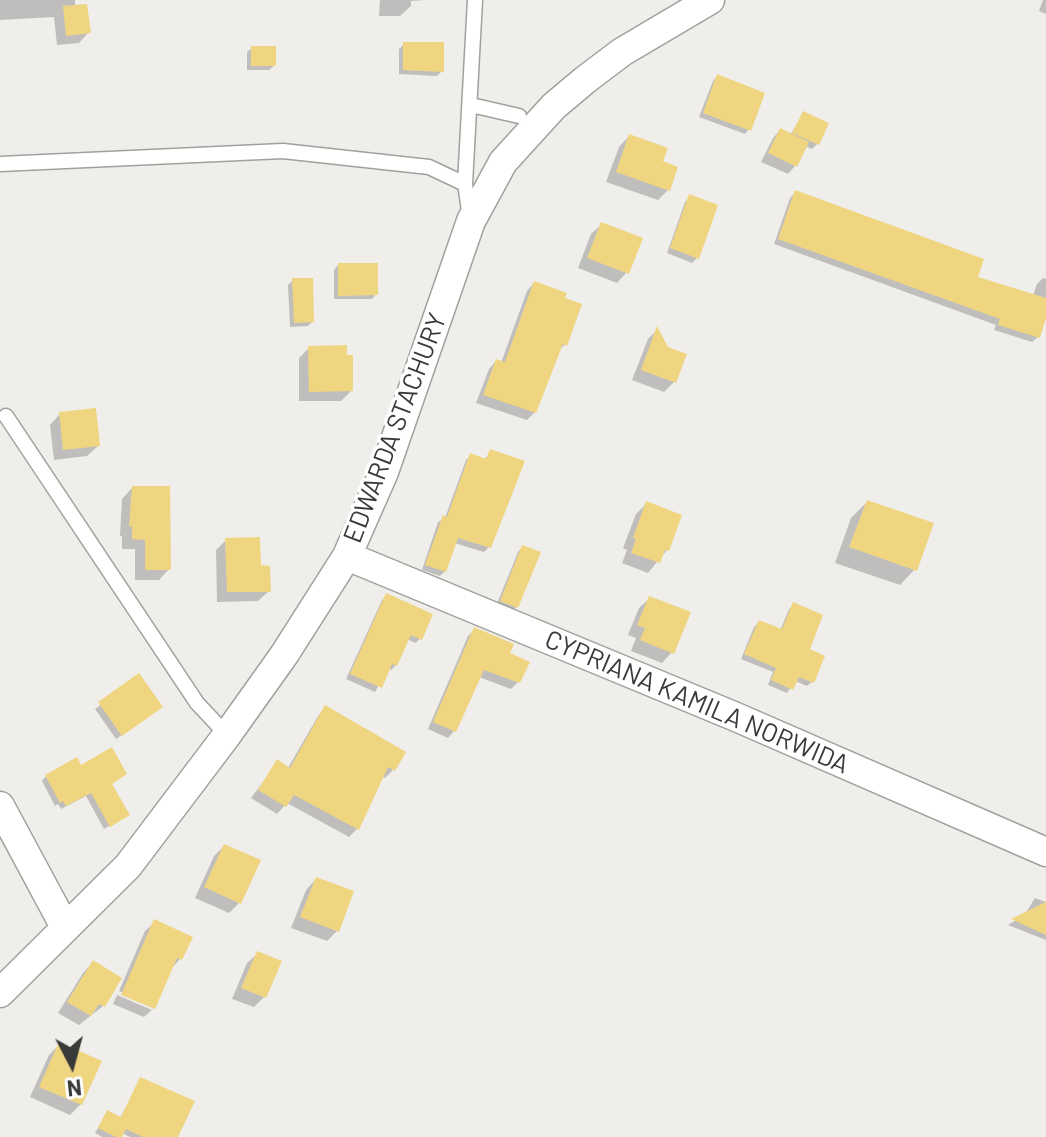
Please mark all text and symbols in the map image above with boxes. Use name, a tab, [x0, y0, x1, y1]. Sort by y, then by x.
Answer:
street label: EDWARDA STACHURY	[337, 309, 453, 547]
street label: CYPRIANA KAMILA NORWIDA	[540, 624, 854, 780]
north arrow	[32, 1025, 112, 1105]
text: N	[66, 1075, 83, 1103]

